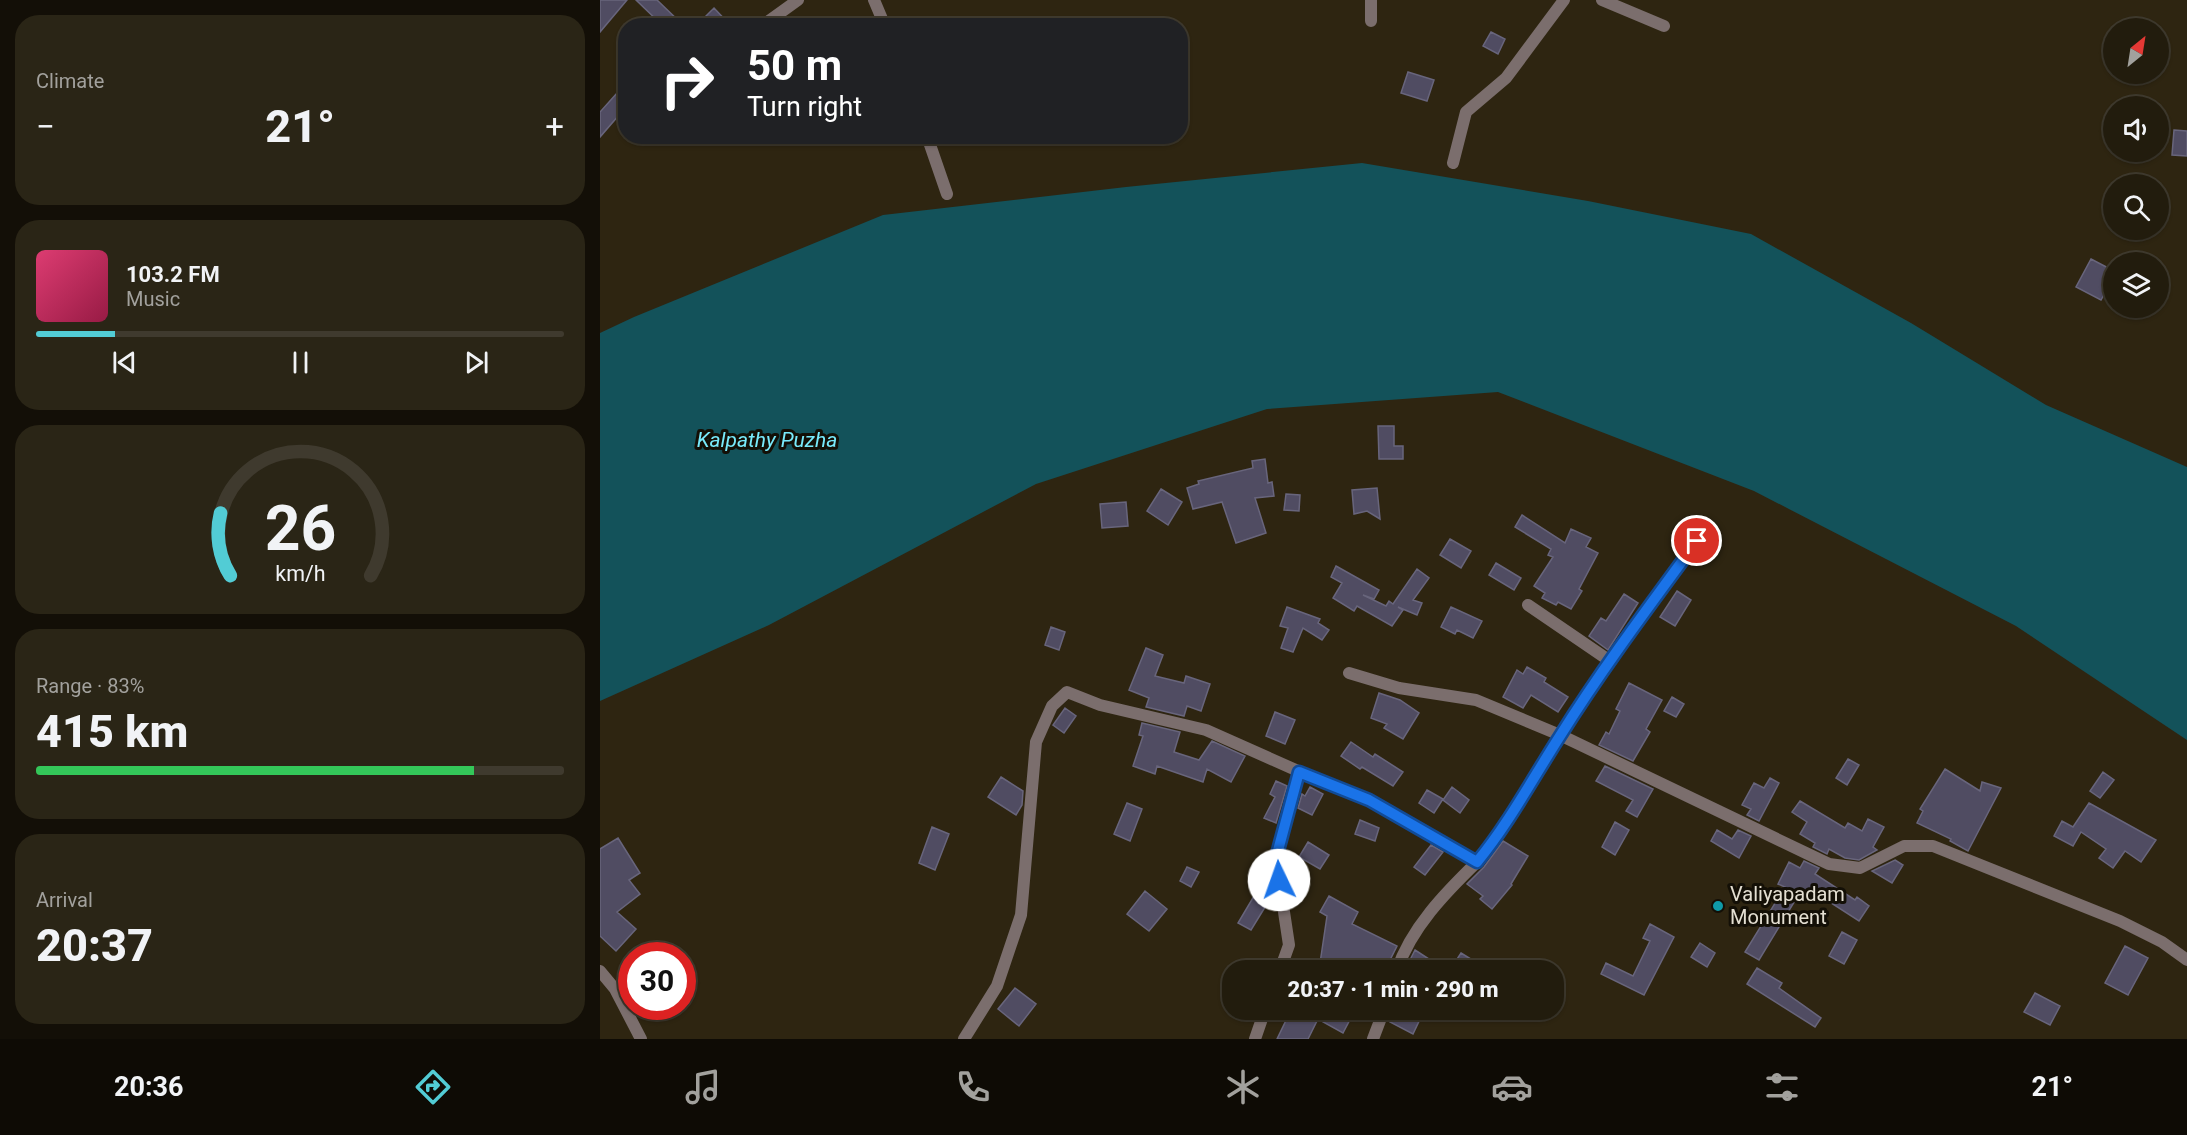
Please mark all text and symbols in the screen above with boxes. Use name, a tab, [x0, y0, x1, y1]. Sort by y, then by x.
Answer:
north arrow	[2103, 18, 2169, 84]
map controls	[2103, 18, 2169, 318]
text: 50 m	[747, 41, 842, 90]
icon: right	[648, 42, 726, 120]
text: Climate	[36, 69, 104, 93]
text: Turn right	[747, 91, 862, 123]
button: sound	[2103, 96, 2169, 162]
text: 21°	[265, 100, 335, 153]
text: −	[36, 107, 55, 146]
text: +	[545, 107, 564, 146]
button: search	[2103, 174, 2169, 240]
button: layers	[2103, 252, 2169, 318]
text: 103.2 FM	[126, 262, 220, 287]
text: Music	[126, 287, 180, 311]
icon: previous	[108, 346, 141, 379]
icon: pause	[284, 346, 317, 379]
icon: next	[460, 346, 493, 379]
water label: Kalpathy Puzha	[697, 428, 837, 452]
text: 26	[264, 493, 336, 566]
pin	[1671, 515, 1722, 566]
icon: arrive	[1680, 524, 1713, 557]
text: km/h	[275, 562, 325, 587]
text: Range · 83%	[36, 674, 144, 698]
text: 415 km	[36, 705, 188, 758]
position arrow	[1247, 848, 1311, 912]
place label: Valiyapadam Monument	[1730, 882, 1845, 929]
text: Arrival	[36, 888, 93, 912]
marker: Valiyapadam Monument	[1711, 899, 1725, 913]
text: 20:37	[36, 919, 153, 972]
speed limit sign: 30	[618, 942, 696, 1020]
text: 20:37 · 1 min · 290 m	[1288, 977, 1498, 1002]
icon: directions	[412, 1066, 454, 1108]
icon: music	[682, 1066, 724, 1108]
icon: phone	[952, 1066, 994, 1108]
icon: climate	[1222, 1066, 1264, 1108]
icon: car	[1491, 1066, 1533, 1108]
icon: filters	[1761, 1066, 1803, 1108]
text: 20:36	[114, 1071, 184, 1103]
text: 21°	[2031, 1071, 2073, 1103]

